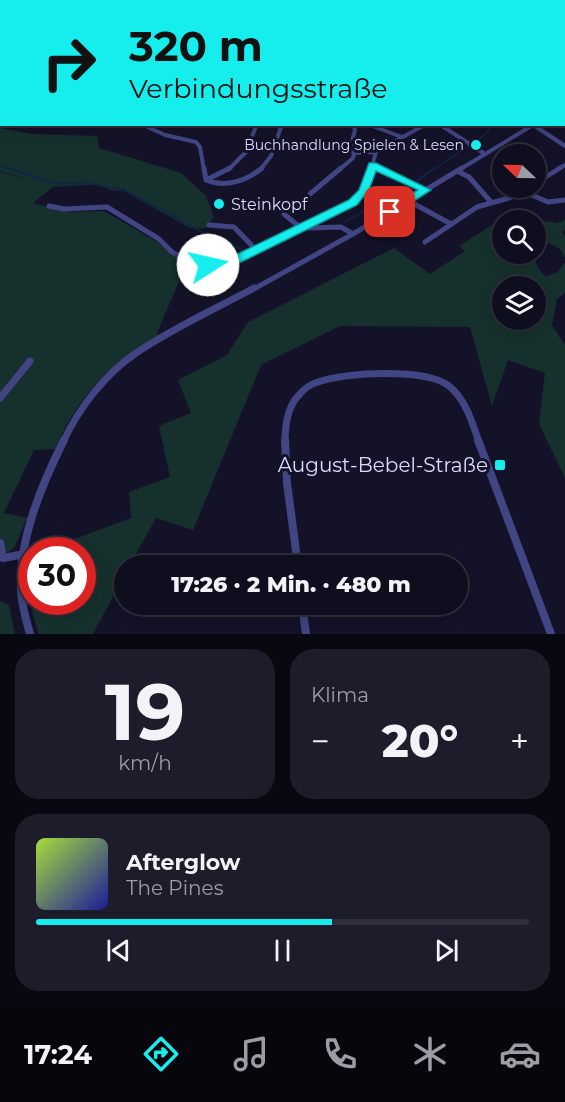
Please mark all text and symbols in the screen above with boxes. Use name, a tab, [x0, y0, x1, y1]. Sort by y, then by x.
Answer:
text: 320 m	[129, 20, 263, 72]
icon: right	[30, 24, 108, 102]
text: Verbindungsstraße	[129, 72, 388, 105]
place label: Buchhandlung Spielen & Lesen	[244, 136, 464, 154]
marker: Buchhandlung Spielen & Lesen	[469, 138, 483, 152]
north arrow	[492, 144, 546, 198]
map controls	[492, 144, 546, 330]
pin	[364, 186, 415, 237]
place label: Steinkopf	[231, 195, 308, 214]
icon: arrive	[373, 195, 406, 228]
marker: Steinkopf	[212, 197, 226, 211]
button: search	[492, 210, 546, 264]
position arrow	[176, 233, 240, 297]
button: layers	[492, 276, 546, 330]
place label: August-Bebel-Straße	[278, 453, 488, 477]
marker: August-Bebel-Straße	[493, 458, 507, 472]
speed limit sign: 30	[18, 537, 96, 615]
text: 17:26 · 2 Min. · 480 m	[171, 571, 411, 598]
text: 19	[105, 664, 185, 760]
text: Klima	[311, 683, 369, 707]
text: 20°	[382, 713, 458, 768]
text: −	[311, 721, 330, 761]
text: +	[510, 721, 529, 761]
text: km/h	[118, 751, 172, 775]
text: Afterglow	[126, 849, 240, 876]
text: The Pines	[126, 876, 223, 900]
icon: previous	[102, 934, 135, 967]
icon: pause	[266, 934, 299, 967]
icon: next	[430, 934, 463, 967]
icon: directions	[140, 1033, 182, 1075]
icon: music	[230, 1033, 272, 1075]
icon: phone	[319, 1033, 361, 1075]
icon: climate	[409, 1033, 451, 1075]
icon: car	[499, 1033, 541, 1075]
text: 17:24	[24, 1038, 92, 1071]

